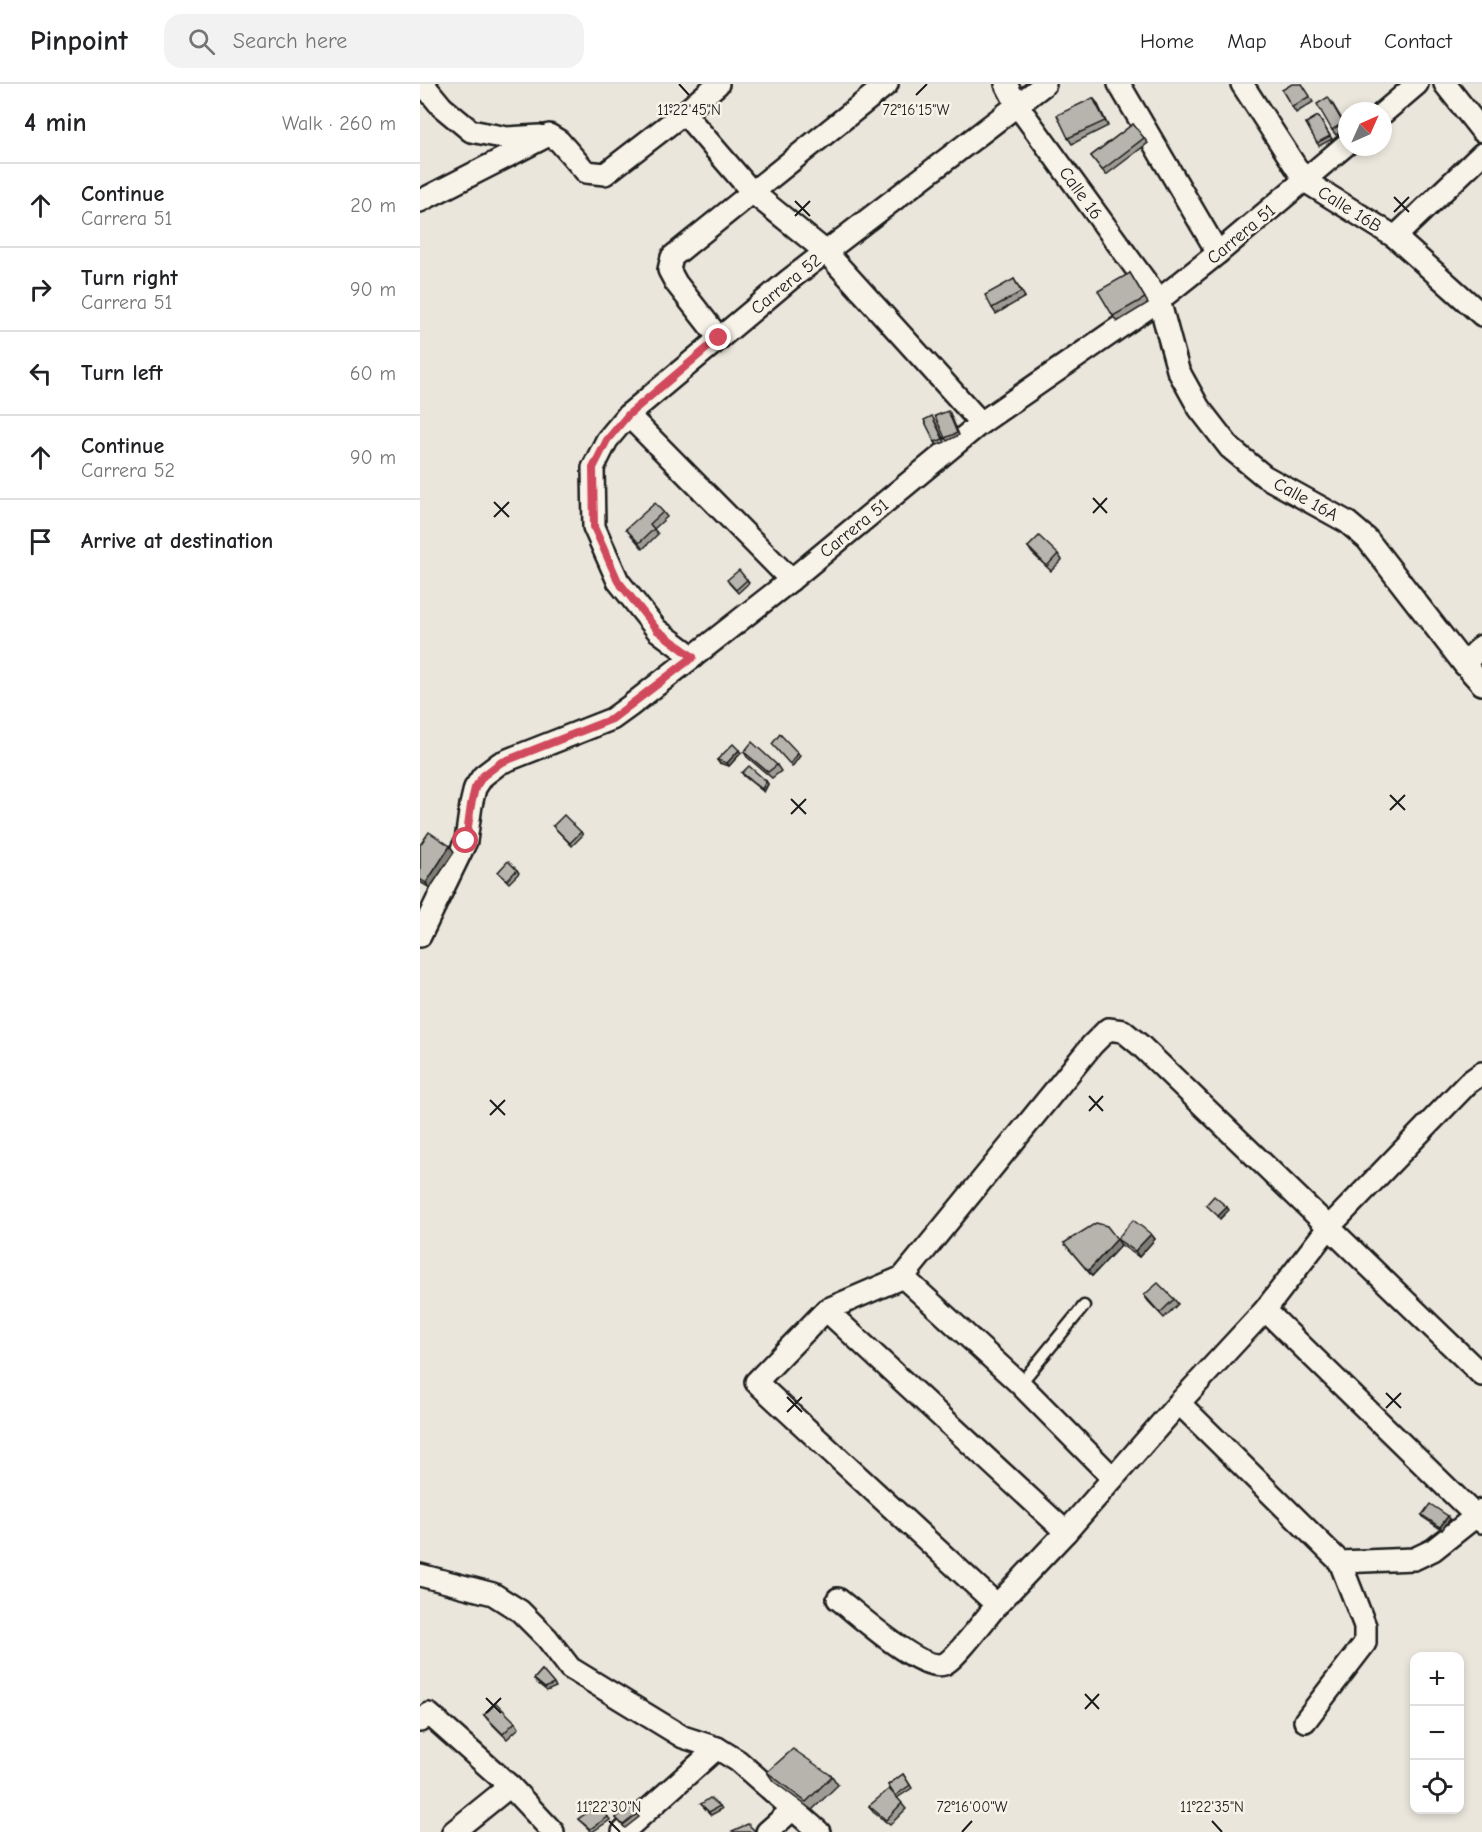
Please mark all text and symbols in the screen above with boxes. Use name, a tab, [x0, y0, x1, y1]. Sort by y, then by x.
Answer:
search box	[164, 14, 584, 68]
text: Pinpoint	[30, 25, 128, 57]
icon: search	[185, 25, 218, 58]
text: Search here	[233, 28, 347, 54]
text: Home	[1140, 29, 1194, 53]
text: Map	[1227, 29, 1267, 53]
text: About	[1300, 29, 1351, 53]
text: Contact	[1384, 29, 1452, 53]
text: 11°22'45"N	[657, 101, 721, 119]
text: 72°16'15"W	[883, 101, 949, 119]
north arrow	[1338, 102, 1392, 156]
text: 4 min	[24, 108, 87, 138]
text: Walk · 260 m	[282, 112, 396, 135]
street label: Calle 16	[1054, 163, 1107, 224]
text: Continue	[81, 181, 164, 207]
street label: Calle 16B	[1314, 182, 1386, 237]
icon: ahead	[24, 189, 57, 222]
text: 20 m	[350, 194, 396, 217]
street label: Carrera 51	[1203, 200, 1280, 269]
text: Carrera 51	[81, 207, 172, 230]
street label: Carrera 52	[747, 250, 826, 319]
text: Turn right	[81, 265, 178, 291]
icon: right	[24, 273, 57, 306]
text: 90 m	[350, 278, 396, 301]
text: Carrera 51	[81, 291, 172, 314]
route end	[705, 324, 731, 350]
icon: left	[24, 357, 57, 390]
text: Turn left	[81, 360, 163, 386]
text: 60 m	[350, 362, 396, 385]
text: Continue	[81, 433, 164, 459]
icon: ahead	[24, 441, 57, 474]
text: 90 m	[350, 446, 396, 469]
text: Carrera 52	[81, 459, 175, 482]
street label: Calle 16A	[1270, 473, 1342, 526]
street label: Carrera 51	[816, 494, 893, 562]
icon: arrive	[24, 525, 57, 558]
text: Arrive at destination	[81, 528, 273, 554]
route start	[452, 827, 478, 853]
map controls	[1410, 1652, 1464, 1814]
button: +	[1410, 1652, 1464, 1706]
button: −	[1410, 1706, 1464, 1760]
button: locate	[1410, 1760, 1464, 1814]
text: 11°22'30"N	[577, 1798, 641, 1816]
text: 72°16'00"W	[936, 1798, 1008, 1816]
text: 11°22'35"N	[1180, 1798, 1244, 1816]

